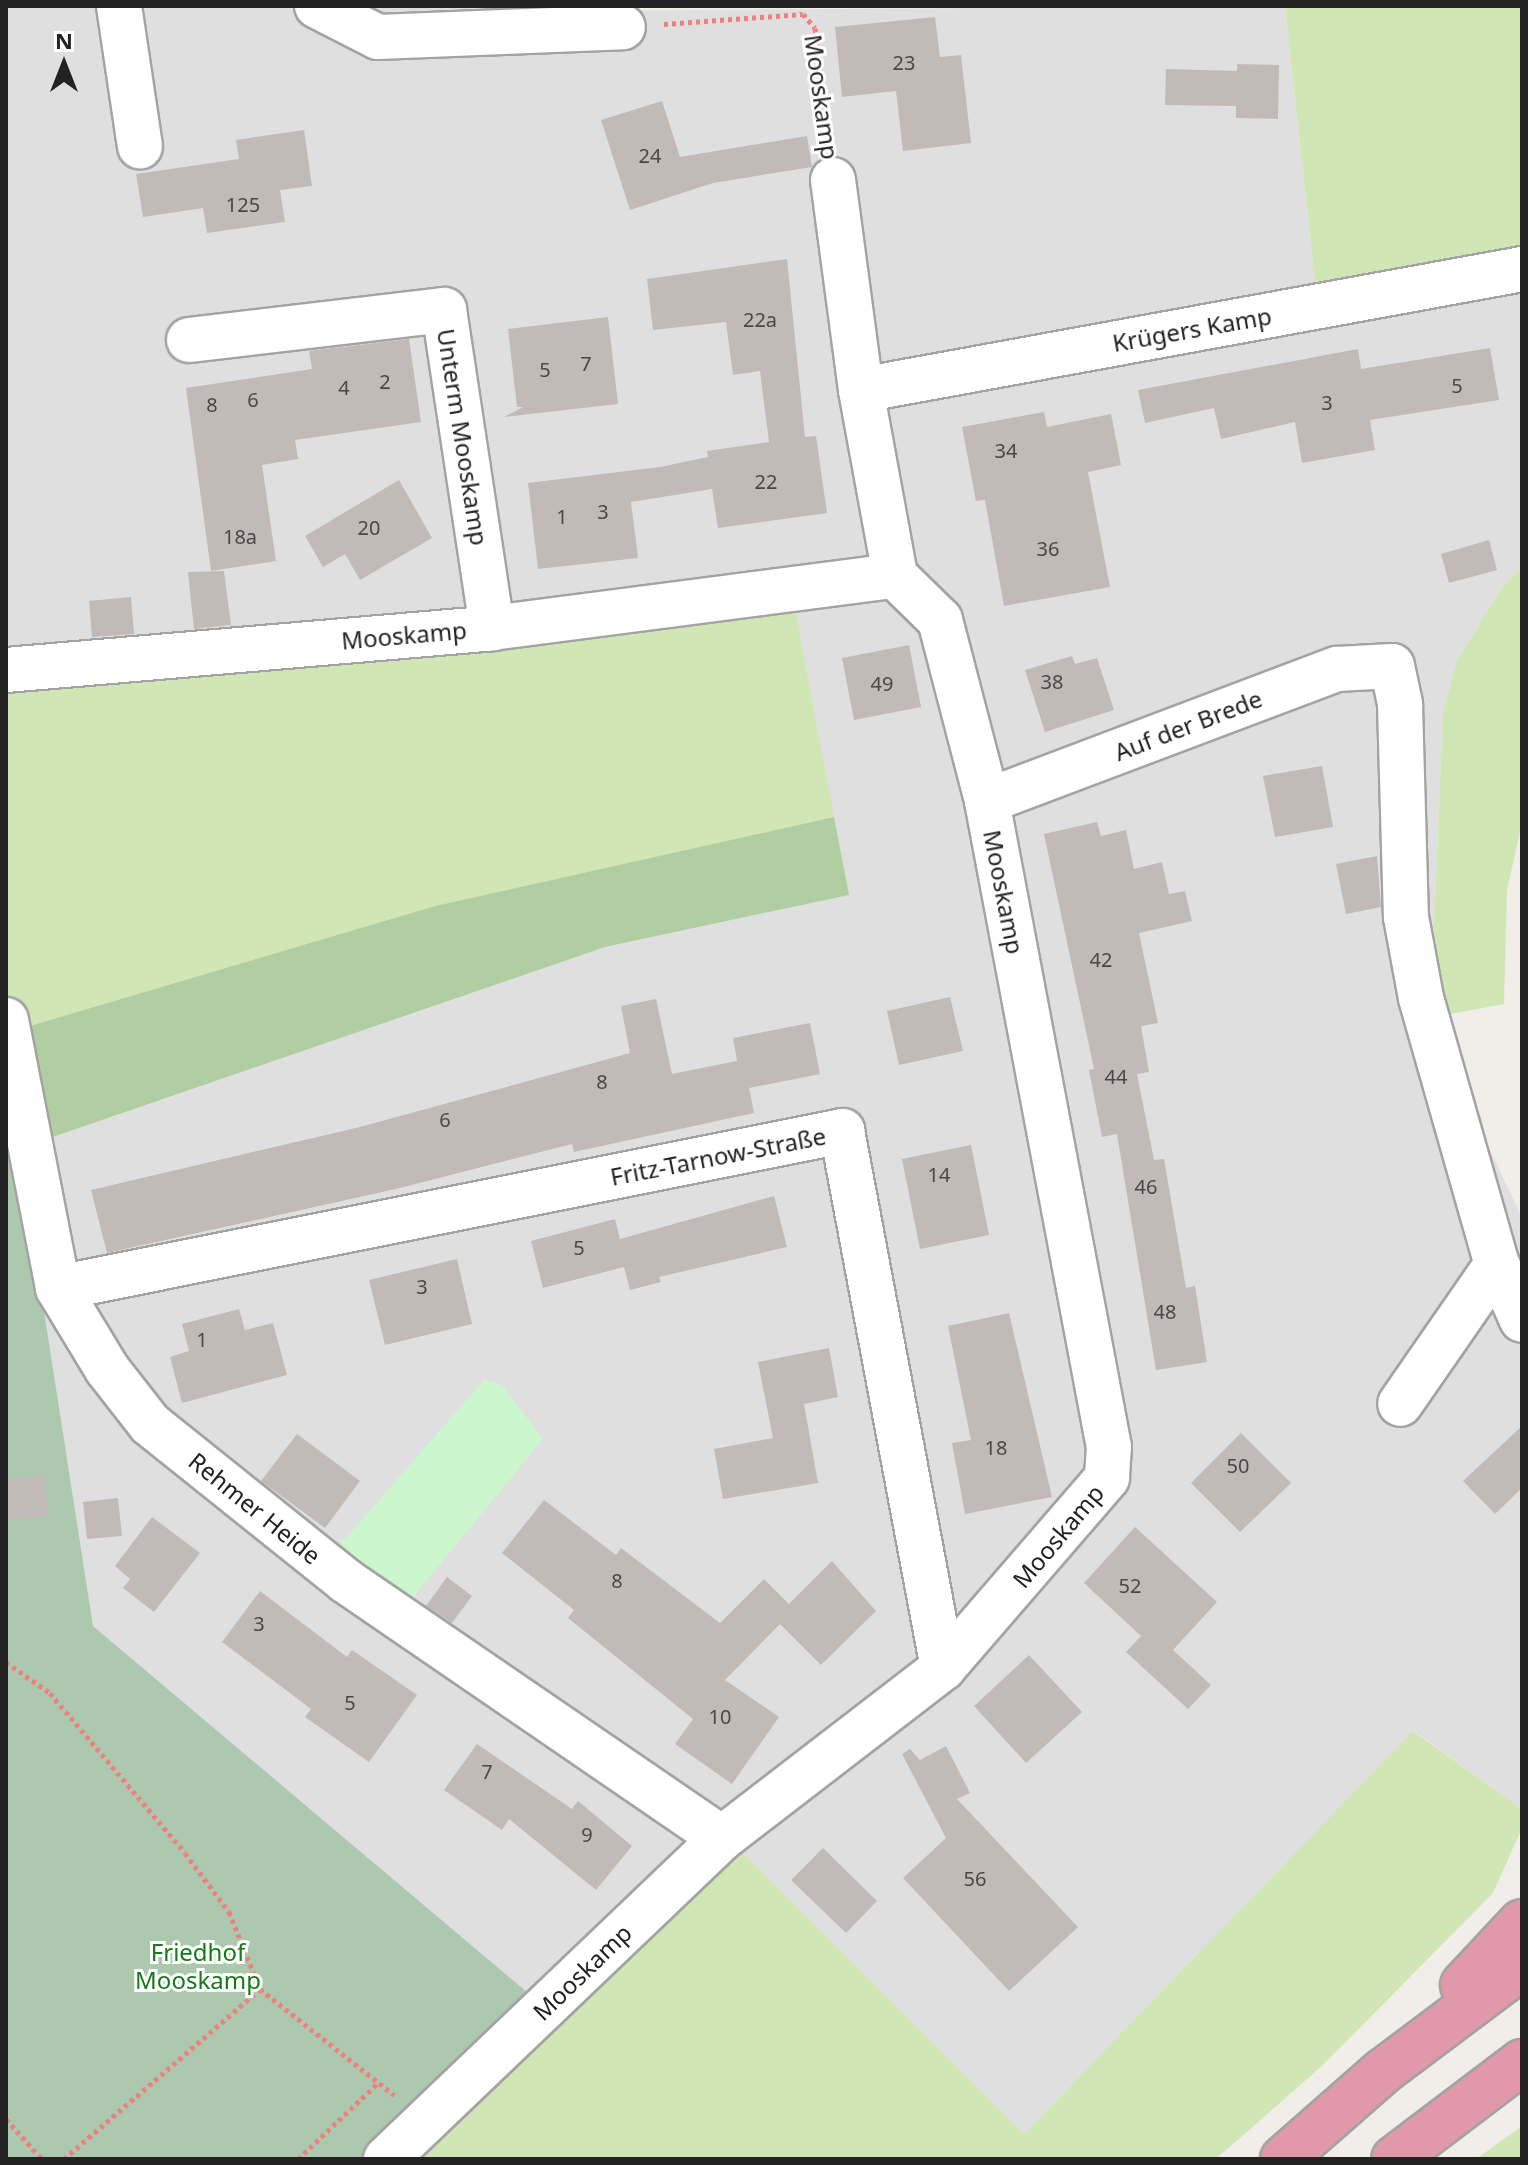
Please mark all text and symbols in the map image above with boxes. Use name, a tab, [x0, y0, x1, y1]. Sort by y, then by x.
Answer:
north arrow	[24, 24, 104, 104]
text: N	[55, 25, 73, 55]
street label: Mooskamp	[799, 33, 845, 161]
house number: 23	[893, 50, 915, 74]
house number: 24	[639, 143, 661, 167]
house number: 125	[226, 192, 260, 216]
street label: Krügers Kamp	[1110, 301, 1274, 357]
house number: 22a	[743, 307, 777, 331]
street label: Unterm Mooskamp	[432, 327, 494, 547]
house number: 7	[580, 351, 592, 375]
house number: 5	[539, 357, 551, 381]
house number: 2	[379, 369, 391, 393]
house number: 5	[1451, 373, 1463, 397]
house number: 4	[338, 375, 350, 399]
house number: 6	[247, 387, 259, 411]
house number: 3	[1321, 390, 1333, 414]
house number: 8	[206, 392, 218, 416]
house number: 34	[995, 438, 1017, 462]
house number: 22	[755, 469, 777, 493]
house number: 3	[597, 499, 609, 523]
house number: 1	[556, 504, 568, 528]
house number: 20	[358, 515, 380, 539]
house number: 18a	[223, 524, 257, 548]
house number: 36	[1037, 536, 1059, 560]
street label: Mooskamp	[340, 615, 468, 655]
house number: 38	[1041, 669, 1063, 693]
house number: 49	[871, 671, 893, 695]
street label: Auf der Brede	[1110, 684, 1266, 766]
street label: Mooskamp	[978, 828, 1030, 956]
house number: 42	[1090, 947, 1112, 971]
house number: 44	[1105, 1064, 1127, 1088]
house number: 8	[596, 1069, 608, 1093]
house number: 6	[439, 1107, 451, 1131]
street label: Fritz-Tarnow-Straße	[608, 1121, 828, 1191]
house number: 14	[928, 1162, 950, 1186]
house number: 46	[1135, 1174, 1157, 1198]
house number: 5	[573, 1235, 585, 1259]
house number: 3	[416, 1274, 428, 1298]
house number: 48	[1154, 1299, 1176, 1323]
house number: 1	[196, 1327, 208, 1351]
house number: 18	[985, 1435, 1007, 1459]
street label: Rehmer Heide	[183, 1446, 327, 1570]
house number: 50	[1227, 1453, 1249, 1477]
street label: Mooskamp	[1007, 1479, 1109, 1593]
house number: 8	[611, 1568, 623, 1592]
house number: 52	[1119, 1573, 1141, 1597]
house number: 3	[253, 1611, 265, 1635]
house number: 5	[344, 1690, 356, 1714]
house number: 10	[709, 1704, 731, 1728]
house number: 7	[481, 1759, 493, 1783]
house number: 9	[581, 1822, 593, 1846]
house number: 56	[964, 1866, 986, 1890]
street label: Mooskamp	[527, 1918, 637, 2026]
park label: Friedhof Mooskamp	[135, 1938, 261, 1994]

